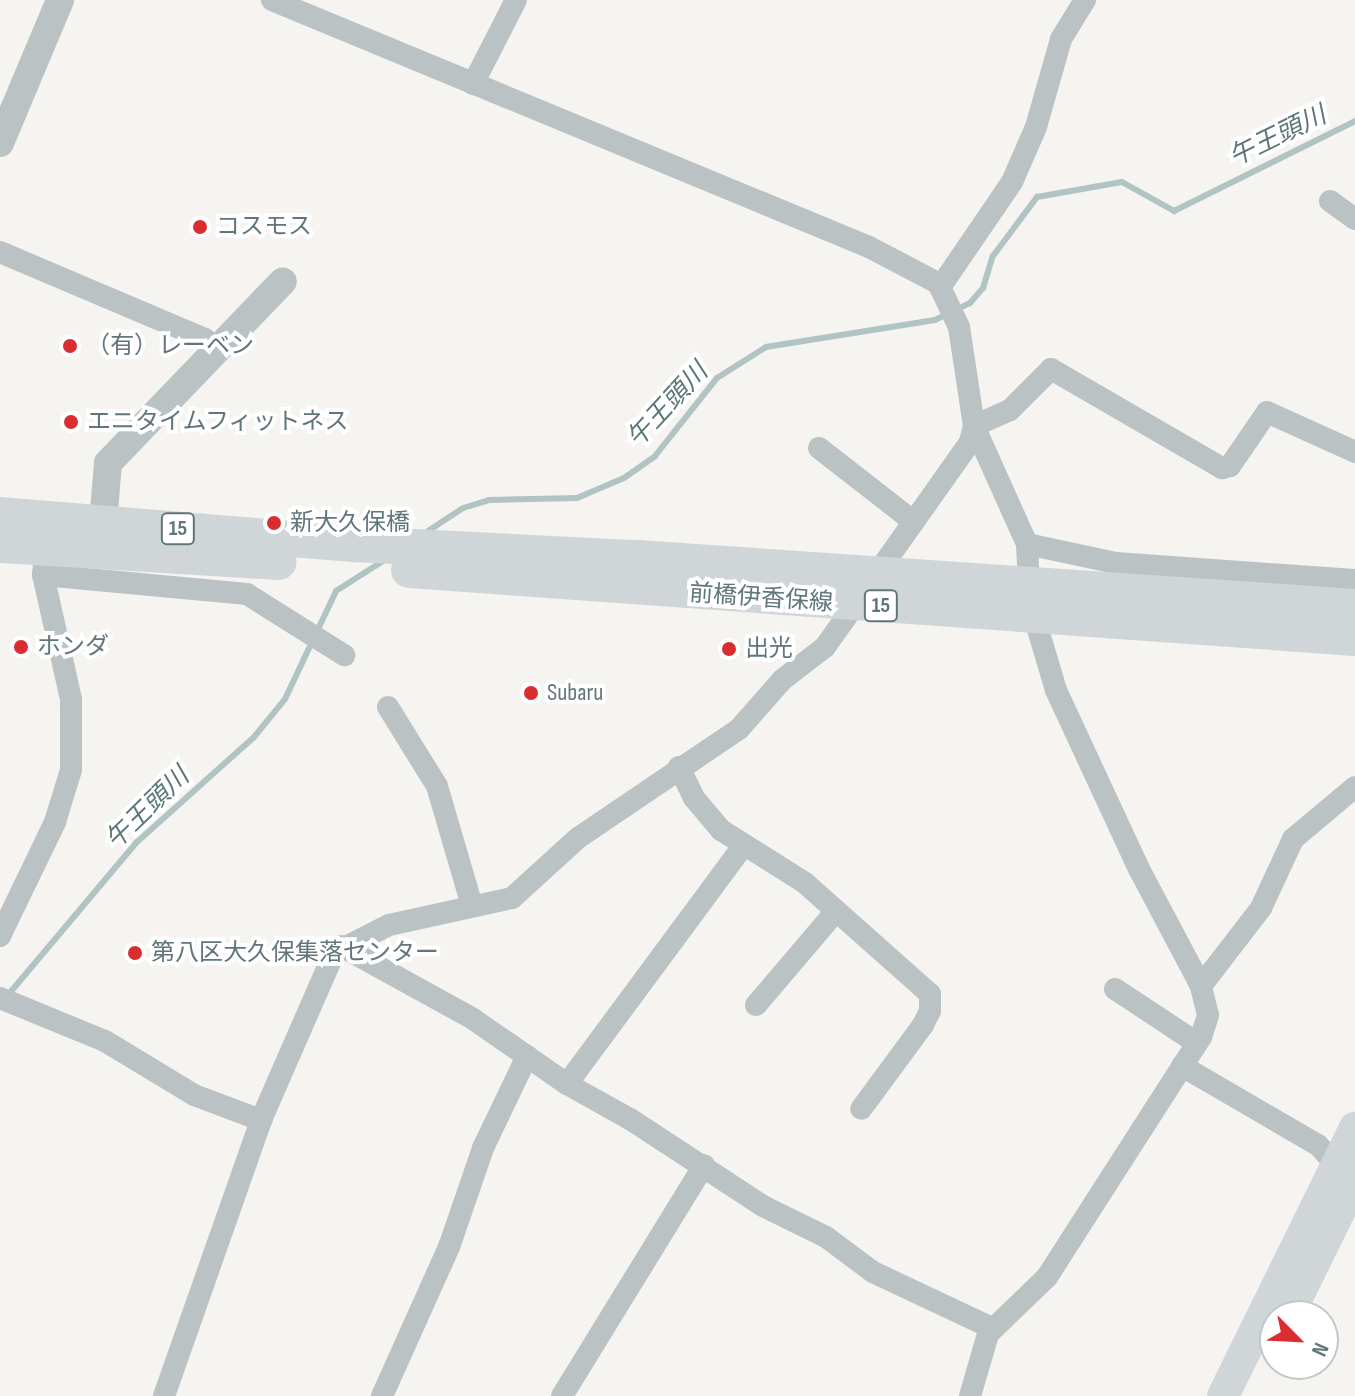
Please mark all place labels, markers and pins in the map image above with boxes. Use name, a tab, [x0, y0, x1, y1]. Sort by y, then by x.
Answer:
place label: コスモス	[216, 213, 312, 241]
marker: コスモス	[191, 218, 209, 236]
place label: （有）レーベン	[86, 332, 254, 360]
marker: （有）レーベン	[61, 337, 79, 355]
place label: エニタイムフィットネス	[87, 408, 351, 436]
marker: エニタイムフィットネス	[62, 413, 80, 431]
place label: 新大久保橋	[290, 509, 410, 537]
marker: 新大久保橋	[265, 514, 283, 532]
place label: ホンダ	[37, 633, 109, 661]
place label: 出光	[745, 635, 793, 663]
marker: ホンダ	[12, 638, 30, 656]
marker: 出光	[720, 640, 738, 658]
place label: Subaru	[547, 679, 603, 707]
marker: Subaru	[522, 684, 540, 702]
place label: 第八区大久保集落センター	[151, 939, 439, 967]
marker: 第八区大久保集落センター	[126, 944, 144, 962]

